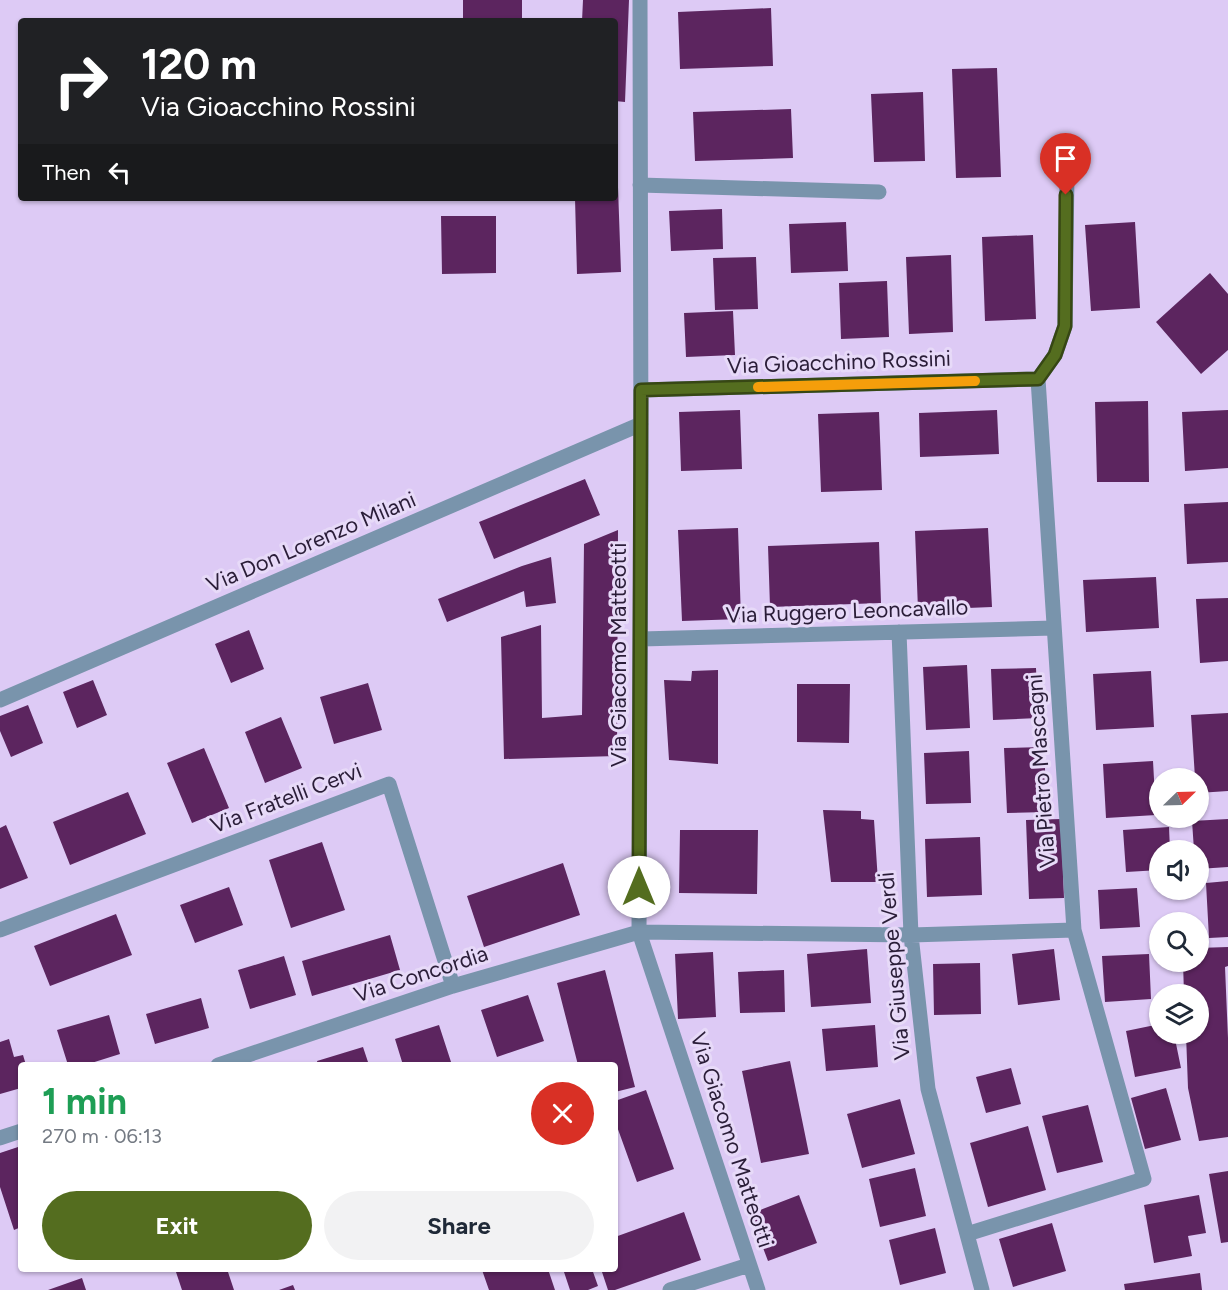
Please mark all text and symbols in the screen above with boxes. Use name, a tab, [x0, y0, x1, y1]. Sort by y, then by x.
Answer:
text: 120 m	[141, 39, 257, 90]
icon: right	[42, 42, 120, 120]
text: Via Gioacchino Rossini	[141, 90, 416, 123]
pin	[1040, 133, 1091, 195]
icon: arrive	[1049, 142, 1082, 175]
icon: left	[103, 156, 136, 189]
text: Then	[42, 159, 91, 186]
street label: Via Gioacchino Rossini	[727, 345, 951, 379]
street label: Via Don Lorenzo Milani	[202, 486, 420, 598]
street label: Via Giacomo Matteotti	[605, 543, 632, 767]
street label: Via Ruggero Leoncavallo	[725, 593, 969, 629]
street label: Via Pietro Mascagni	[1021, 673, 1061, 869]
street label: Via Fratelli Cervi	[207, 757, 365, 839]
north arrow	[1149, 768, 1209, 828]
map controls	[1149, 768, 1209, 1044]
button: sound	[1149, 840, 1209, 900]
position arrow	[607, 855, 671, 919]
street label: Via Giuseppe Verdi	[872, 871, 916, 1061]
button: search	[1149, 912, 1209, 972]
street label: Via Concordia	[351, 940, 491, 1008]
button: layers	[1149, 984, 1209, 1044]
street label: Via Giacomo Matteotti	[684, 1029, 780, 1251]
text: 1 min	[42, 1080, 127, 1123]
button: close	[531, 1082, 594, 1145]
text: 270 m · 06:13	[42, 1124, 162, 1148]
button: Exit	[42, 1191, 312, 1260]
button: Share	[324, 1191, 594, 1260]

